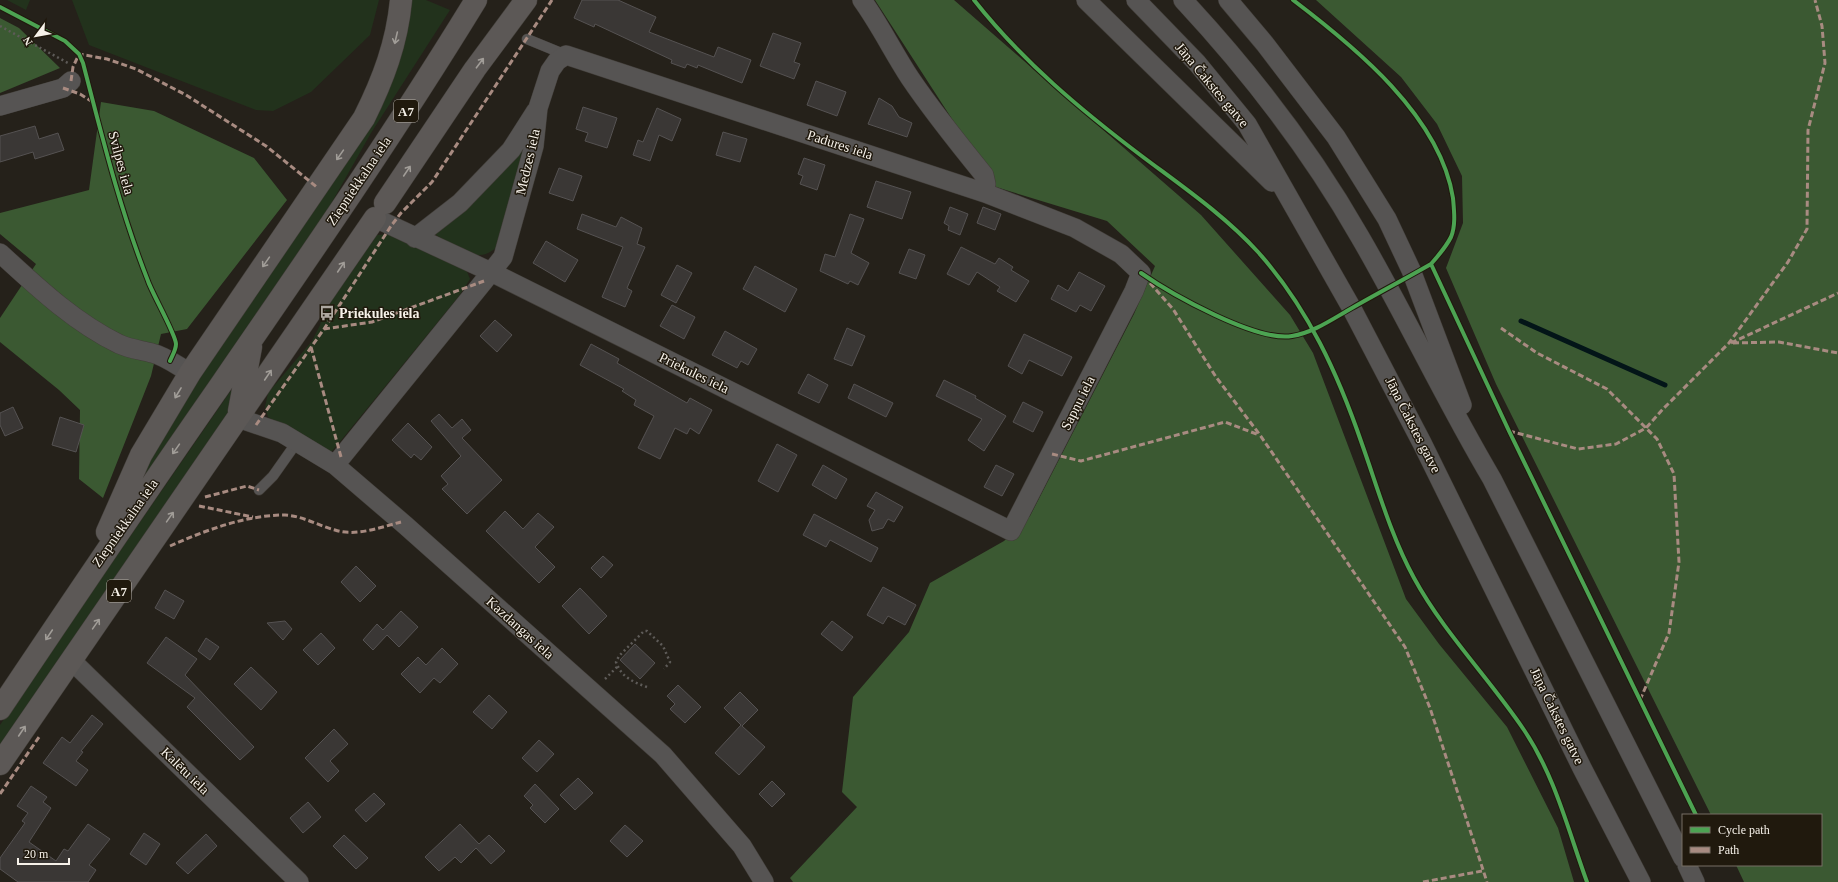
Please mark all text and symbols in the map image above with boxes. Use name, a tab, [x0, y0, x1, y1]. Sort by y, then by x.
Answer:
north arrow	[16, 16, 56, 56]
one-way arrow	[391, 32, 399, 45]
text: N	[20, 35, 35, 48]
street label: Jāņa Čakstes gatve	[1172, 39, 1252, 131]
one-way arrow	[475, 57, 484, 68]
road number: A7	[394, 100, 418, 122]
street label: Medzes iela	[513, 127, 543, 196]
street label: Padures iela	[805, 127, 875, 163]
street label: Svilpes iela	[105, 130, 137, 197]
street label: Ziepniekkalna iela	[324, 133, 395, 228]
one-way arrow	[336, 149, 344, 160]
one-way arrow	[403, 165, 411, 176]
one-way arrow	[262, 256, 270, 267]
one-way arrow	[337, 262, 345, 273]
bus stop icon: Priekules iela	[318, 304, 336, 322]
place label: Priekules iela	[339, 306, 420, 321]
street label: Priekules iela	[657, 350, 732, 397]
one-way arrow	[264, 369, 272, 380]
street label: Sapņu iela	[1058, 373, 1099, 433]
street label: Jāņa Čakstes gatve	[1381, 374, 1445, 476]
one-way arrow	[174, 387, 182, 398]
one-way arrow	[172, 443, 180, 454]
street label: Ziepniekkalna iela	[89, 476, 161, 570]
one-way arrow	[166, 512, 174, 523]
road number: A7	[107, 580, 131, 602]
street label: Kazdangas iela	[483, 594, 557, 663]
one-way arrow	[92, 619, 100, 630]
one-way arrow	[45, 629, 53, 640]
street label: Jāņa Čakstes gatve	[1526, 665, 1588, 767]
one-way arrow	[18, 726, 26, 737]
street label: Kalētu iela	[158, 744, 213, 798]
legend	[1682, 814, 1822, 866]
text: Cycle path	[1718, 823, 1770, 837]
scale bar	[18, 840, 69, 866]
text: Path	[1718, 843, 1739, 857]
text: 20 m	[24, 847, 49, 861]

